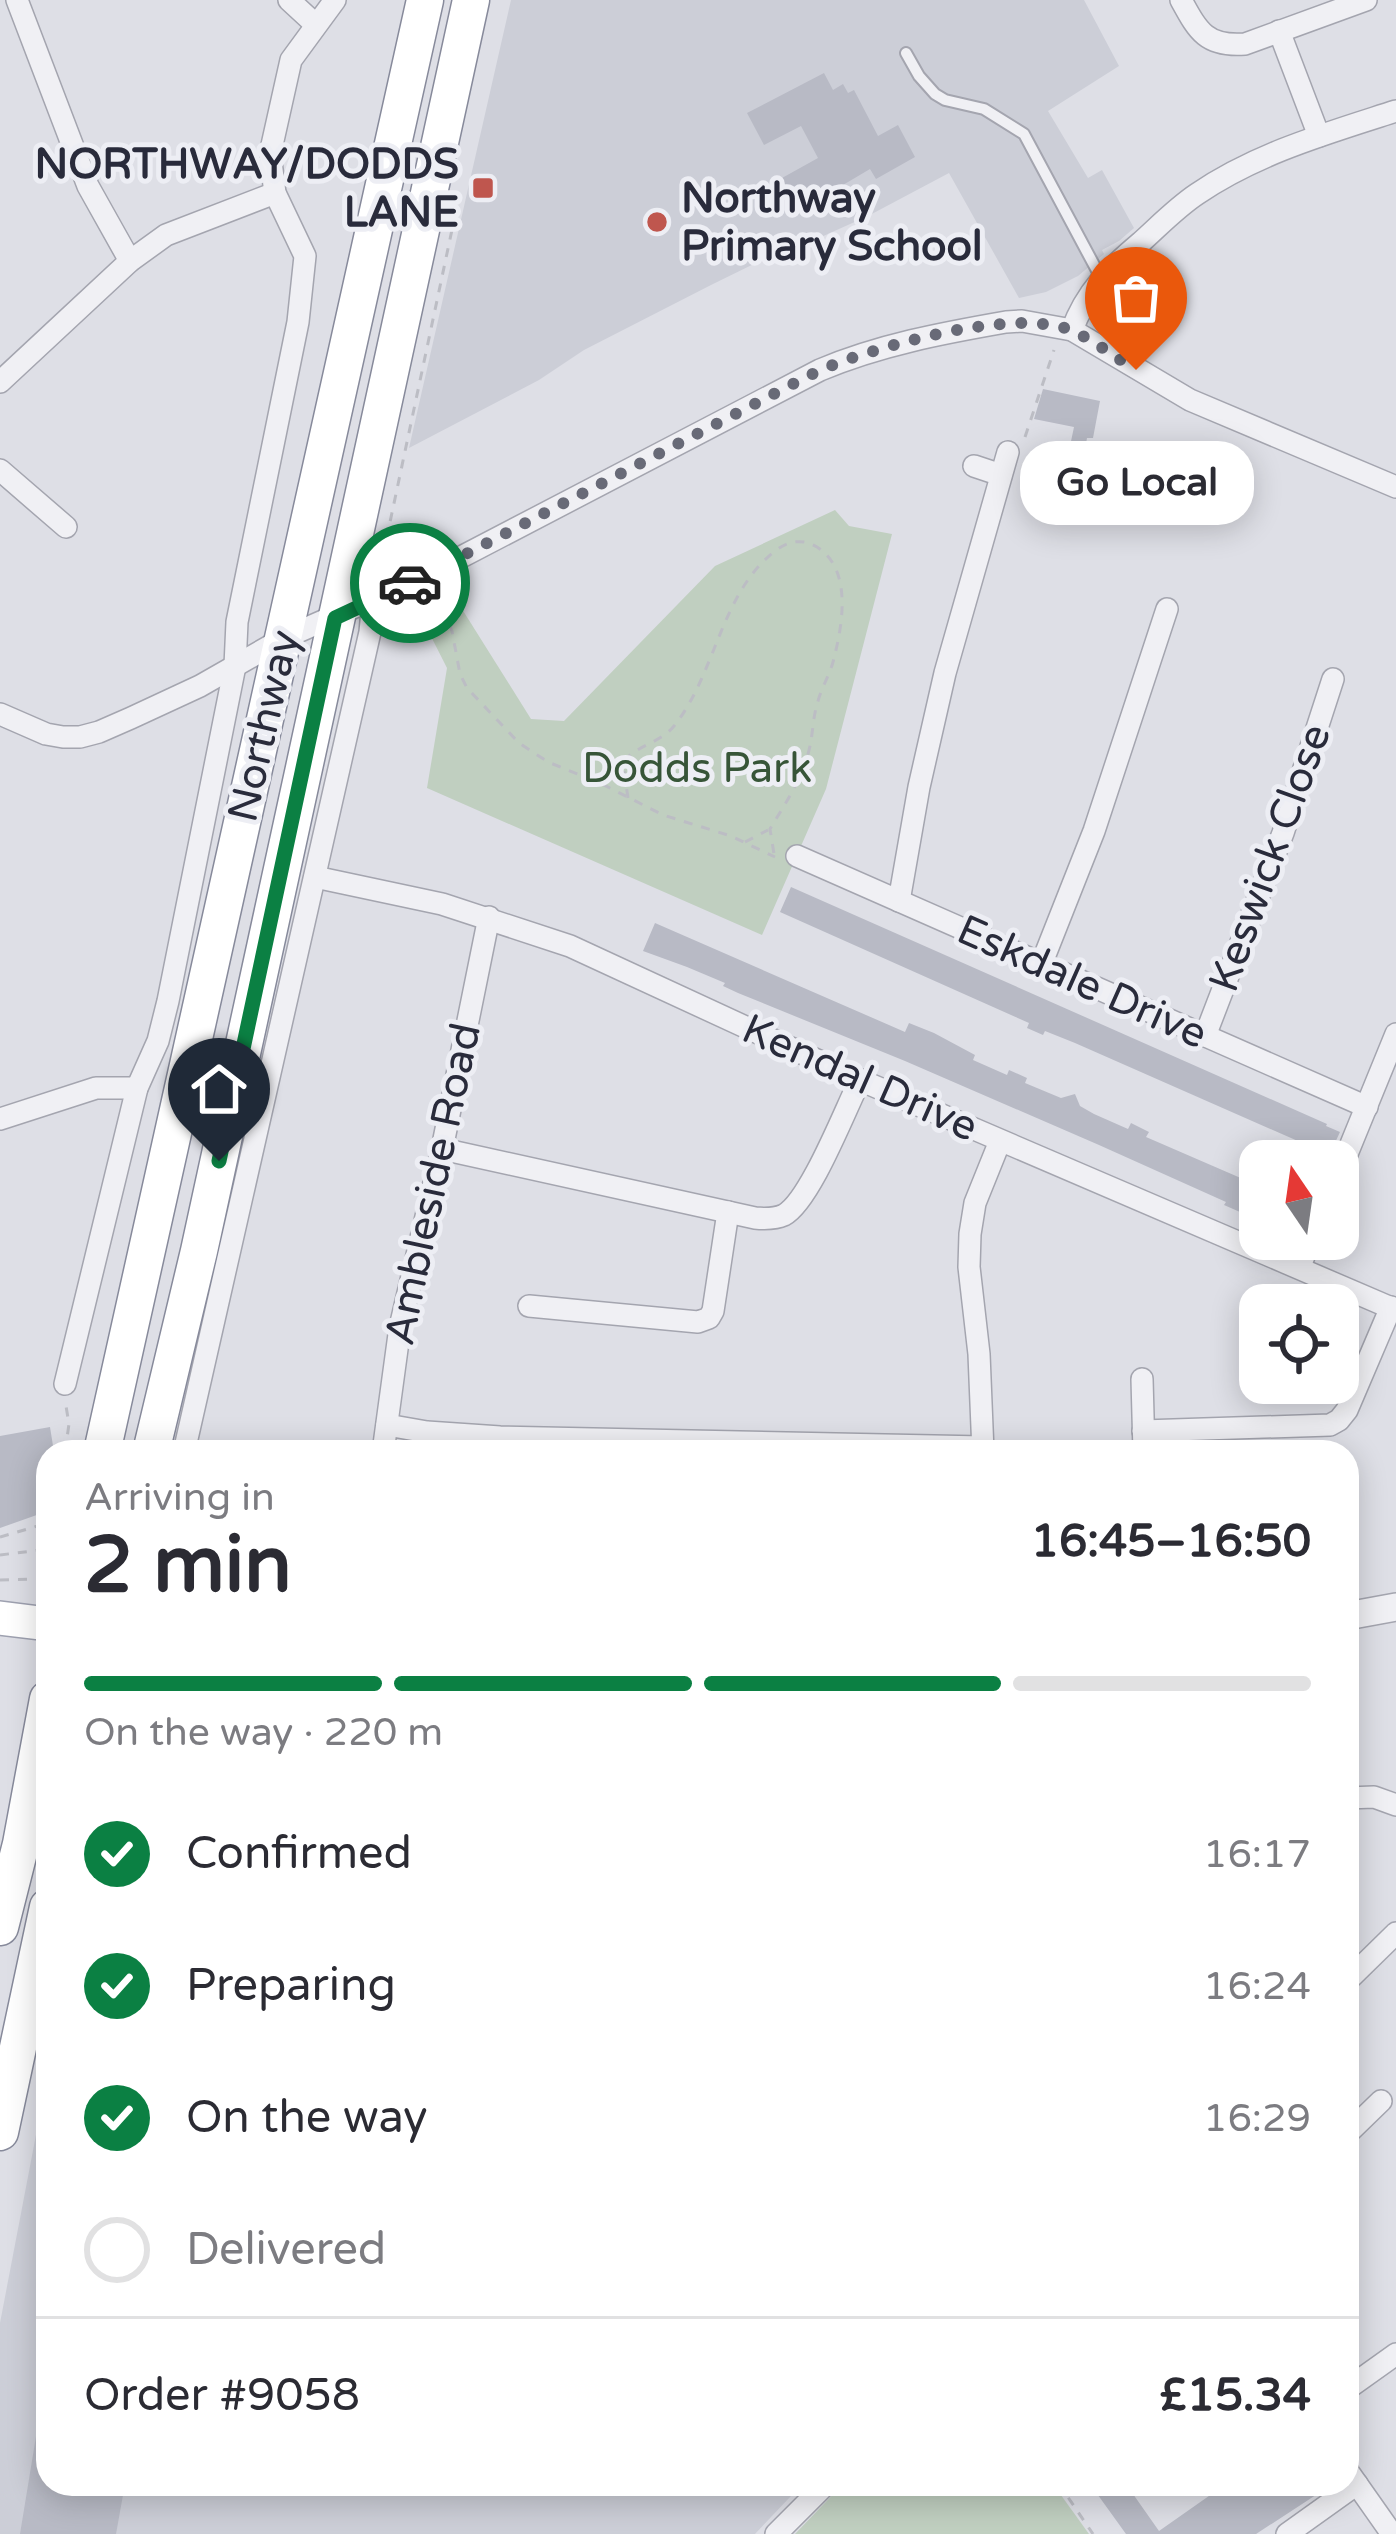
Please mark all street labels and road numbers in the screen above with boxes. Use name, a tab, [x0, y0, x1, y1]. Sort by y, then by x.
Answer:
street label: Northway	[217, 625, 311, 827]
street label: Keswick Close	[1198, 717, 1342, 999]
street label: Eskdale Drive	[949, 904, 1215, 1060]
street label: Kendal Drive	[734, 1003, 986, 1153]
street label: Ambleside Road	[374, 1018, 492, 1350]

